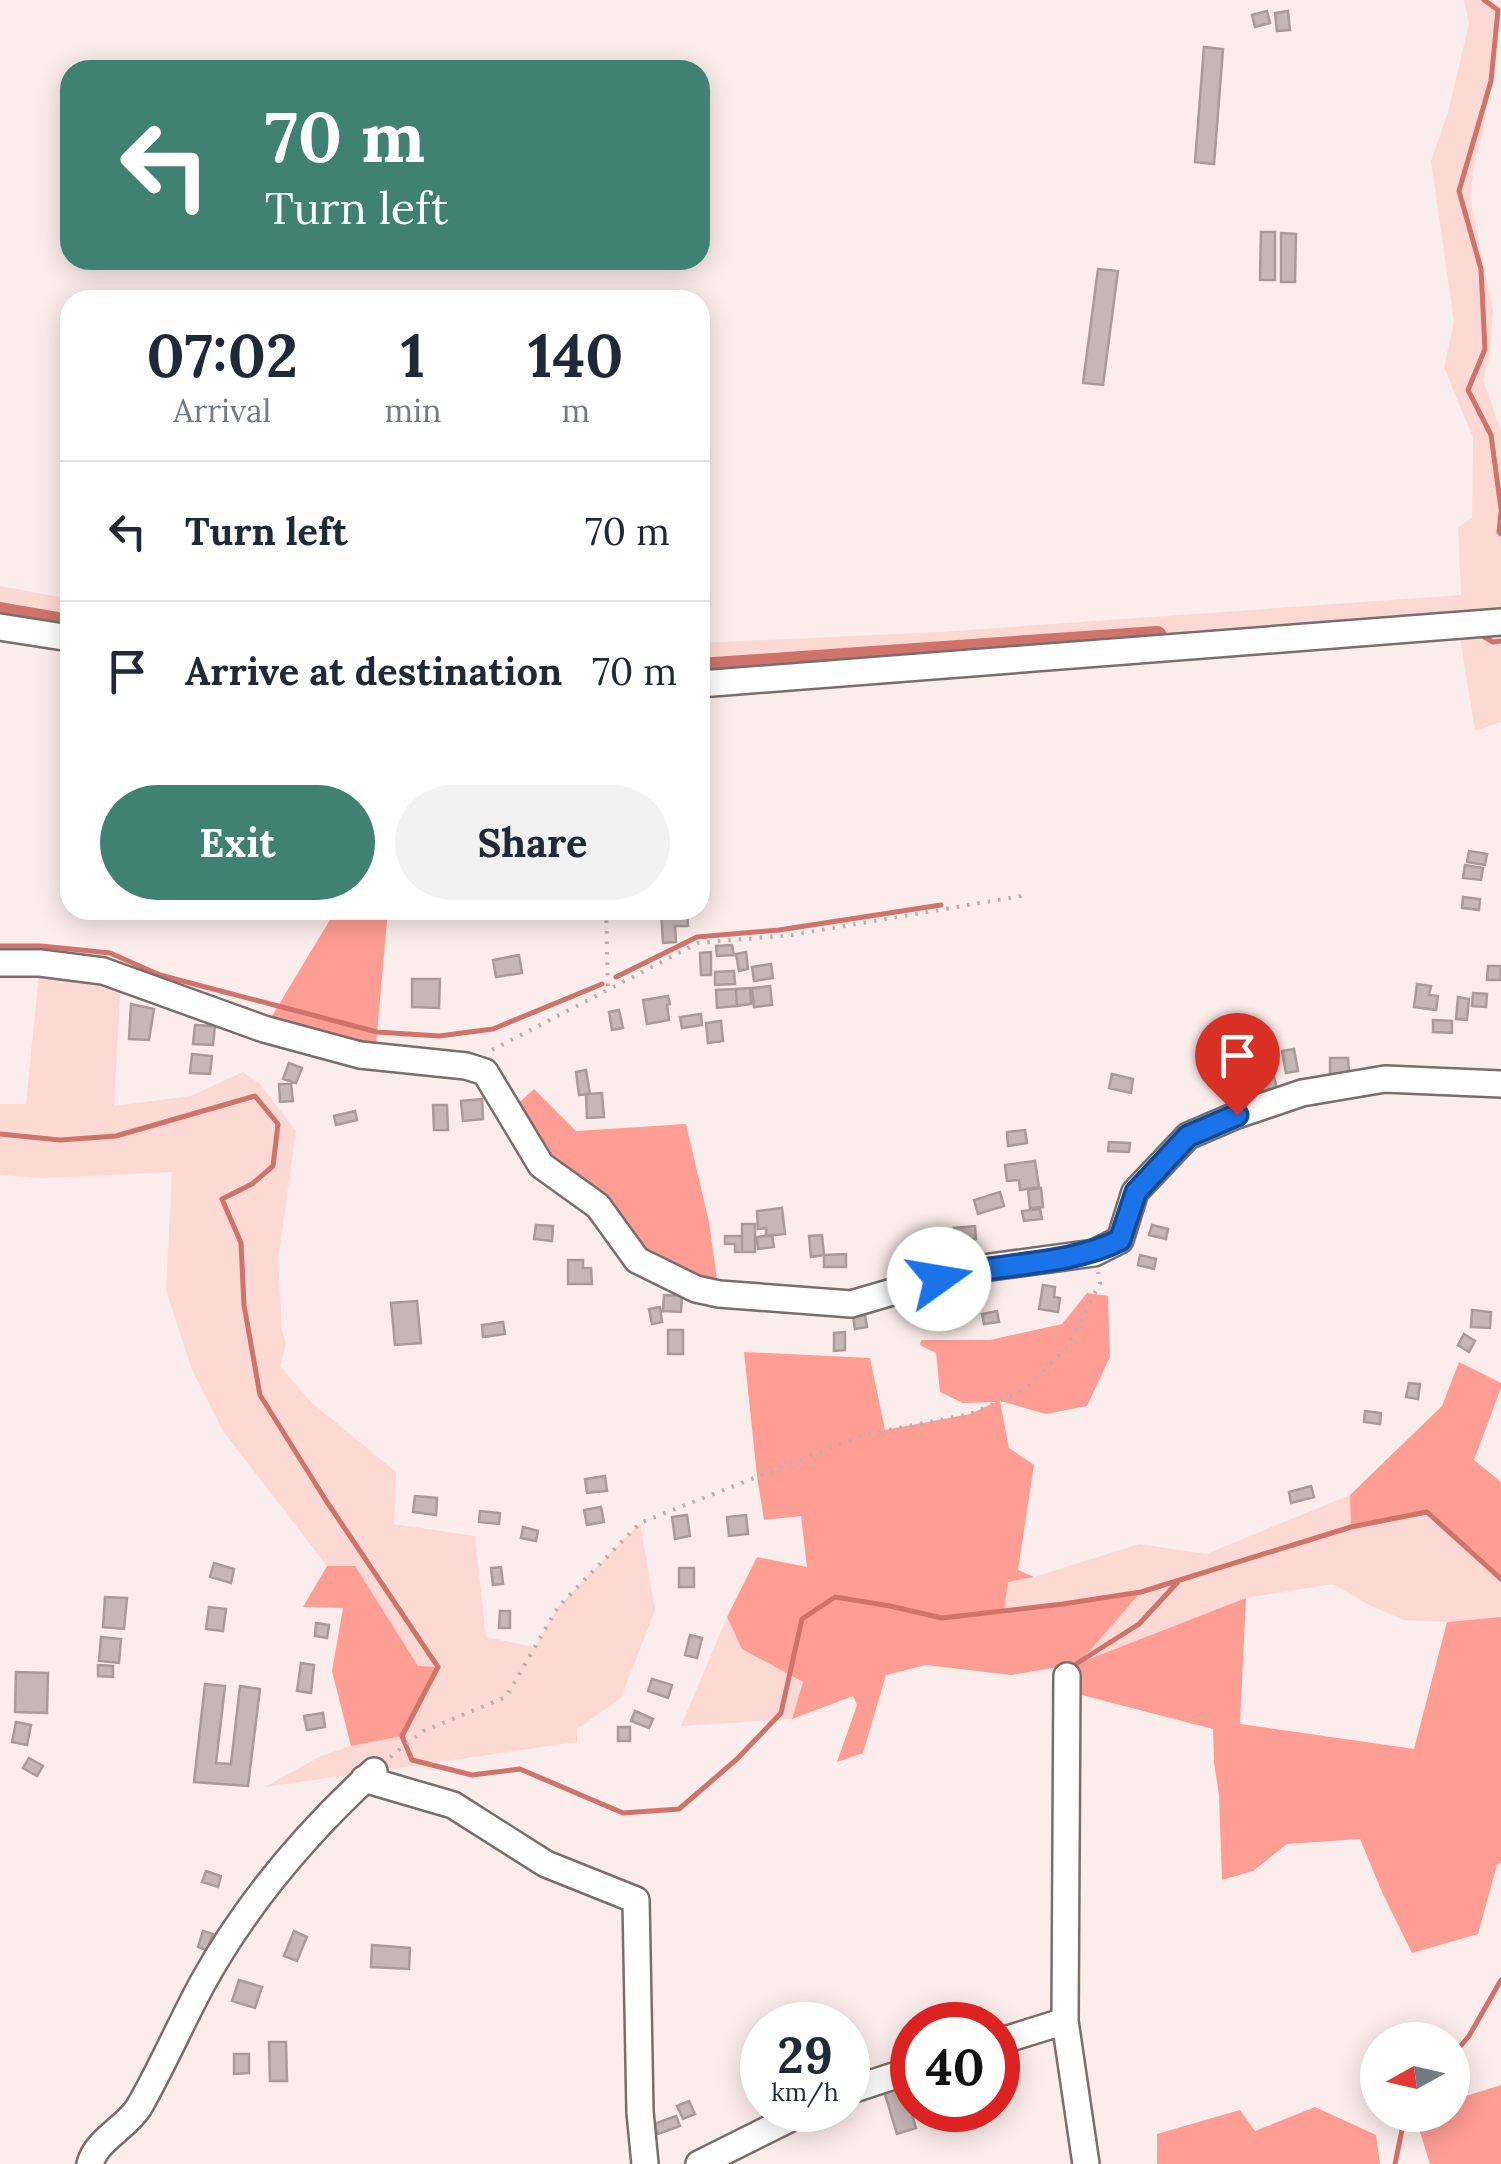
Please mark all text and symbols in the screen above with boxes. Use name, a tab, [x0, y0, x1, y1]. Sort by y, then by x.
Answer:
text: 70 m	[265, 92, 425, 181]
icon: left	[100, 100, 230, 230]
text: Turn left	[265, 179, 448, 236]
text: 07:02	[147, 317, 298, 393]
text: 1	[401, 317, 425, 393]
text: 140	[528, 317, 623, 393]
text: Arrival	[173, 390, 271, 431]
text: min	[385, 390, 442, 431]
text: m	[561, 390, 590, 431]
icon: left	[100, 504, 155, 559]
text: Turn left	[185, 507, 348, 555]
text: 70 m	[585, 507, 670, 555]
icon: arrive	[100, 644, 155, 699]
text: Arrive at destination	[185, 647, 562, 695]
text: 70 m	[592, 647, 677, 695]
button: Exit	[100, 785, 375, 900]
button: Share	[395, 785, 670, 900]
pin	[1195, 1013, 1280, 1116]
icon: arrive	[1210, 1028, 1265, 1083]
position arrow	[887, 1227, 991, 1331]
speed limit sign: 40	[890, 2002, 1020, 2132]
north arrow	[1360, 2022, 1470, 2132]
map controls	[1360, 2022, 1470, 2132]
text: 29	[777, 2023, 833, 2087]
text: km/h	[771, 2076, 839, 2108]

